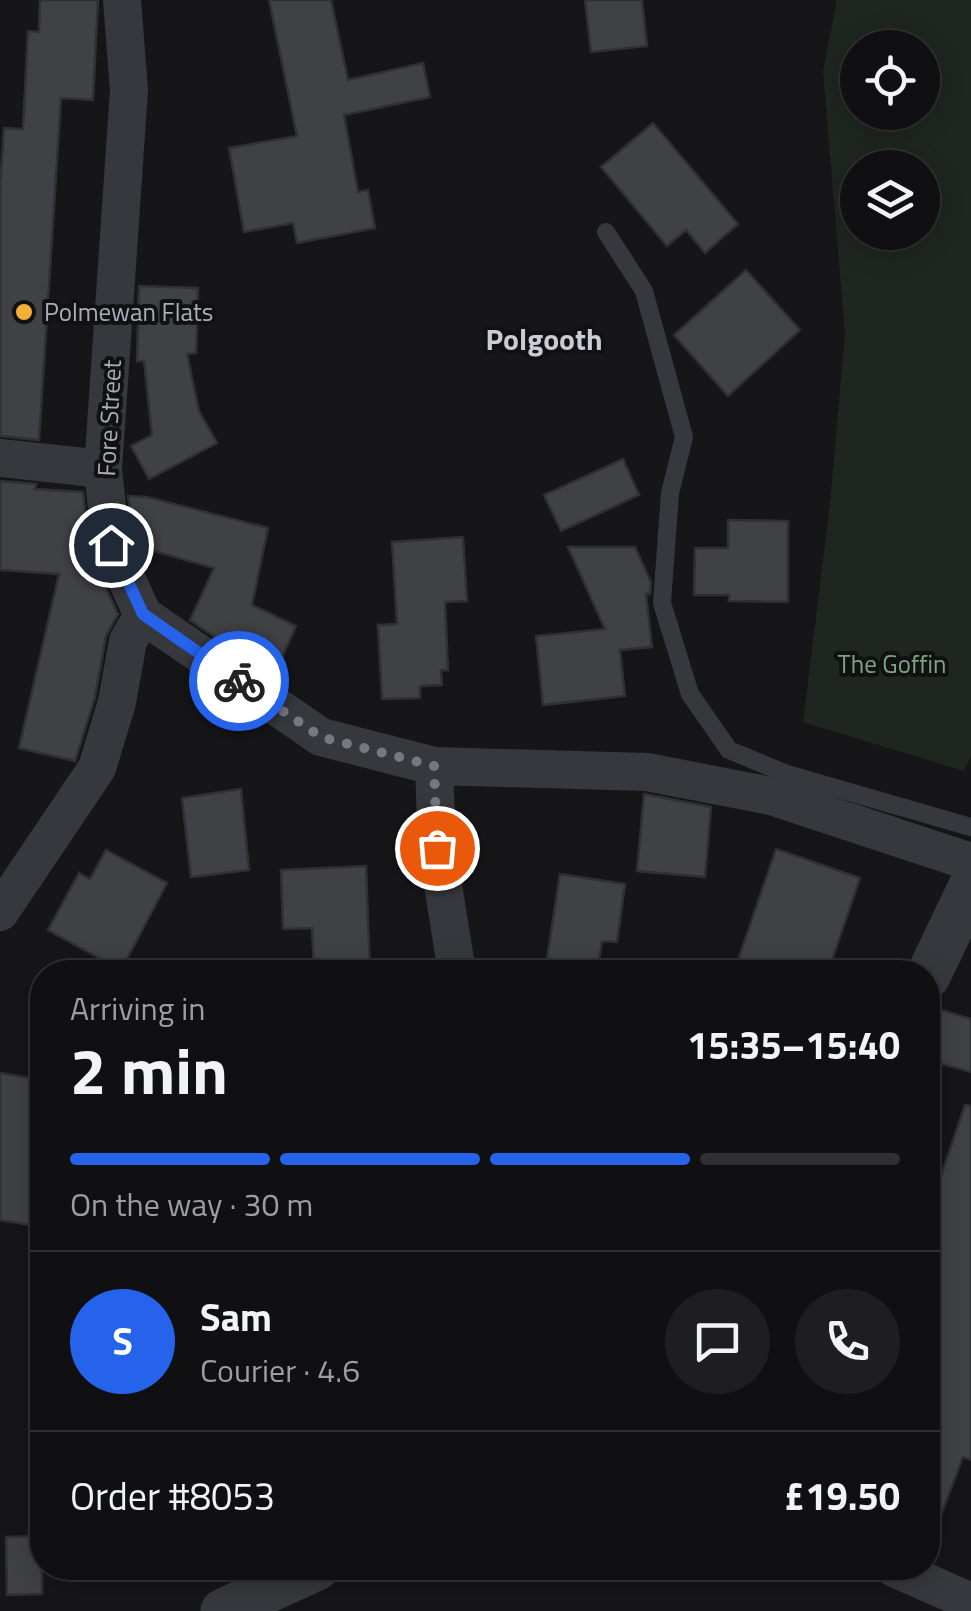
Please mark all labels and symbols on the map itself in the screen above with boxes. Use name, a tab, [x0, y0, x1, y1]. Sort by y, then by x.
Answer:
place label: Polmewan Flats	[44, 293, 213, 331]
marker: Polmewan Flats	[13, 301, 35, 323]
district label: Polgooth	[485, 316, 603, 362]
street label: Fore Street	[87, 358, 131, 477]
pin	[69, 503, 154, 588]
courier	[189, 631, 289, 731]
park label: The Goffin	[838, 645, 946, 683]
pin	[395, 806, 480, 891]

